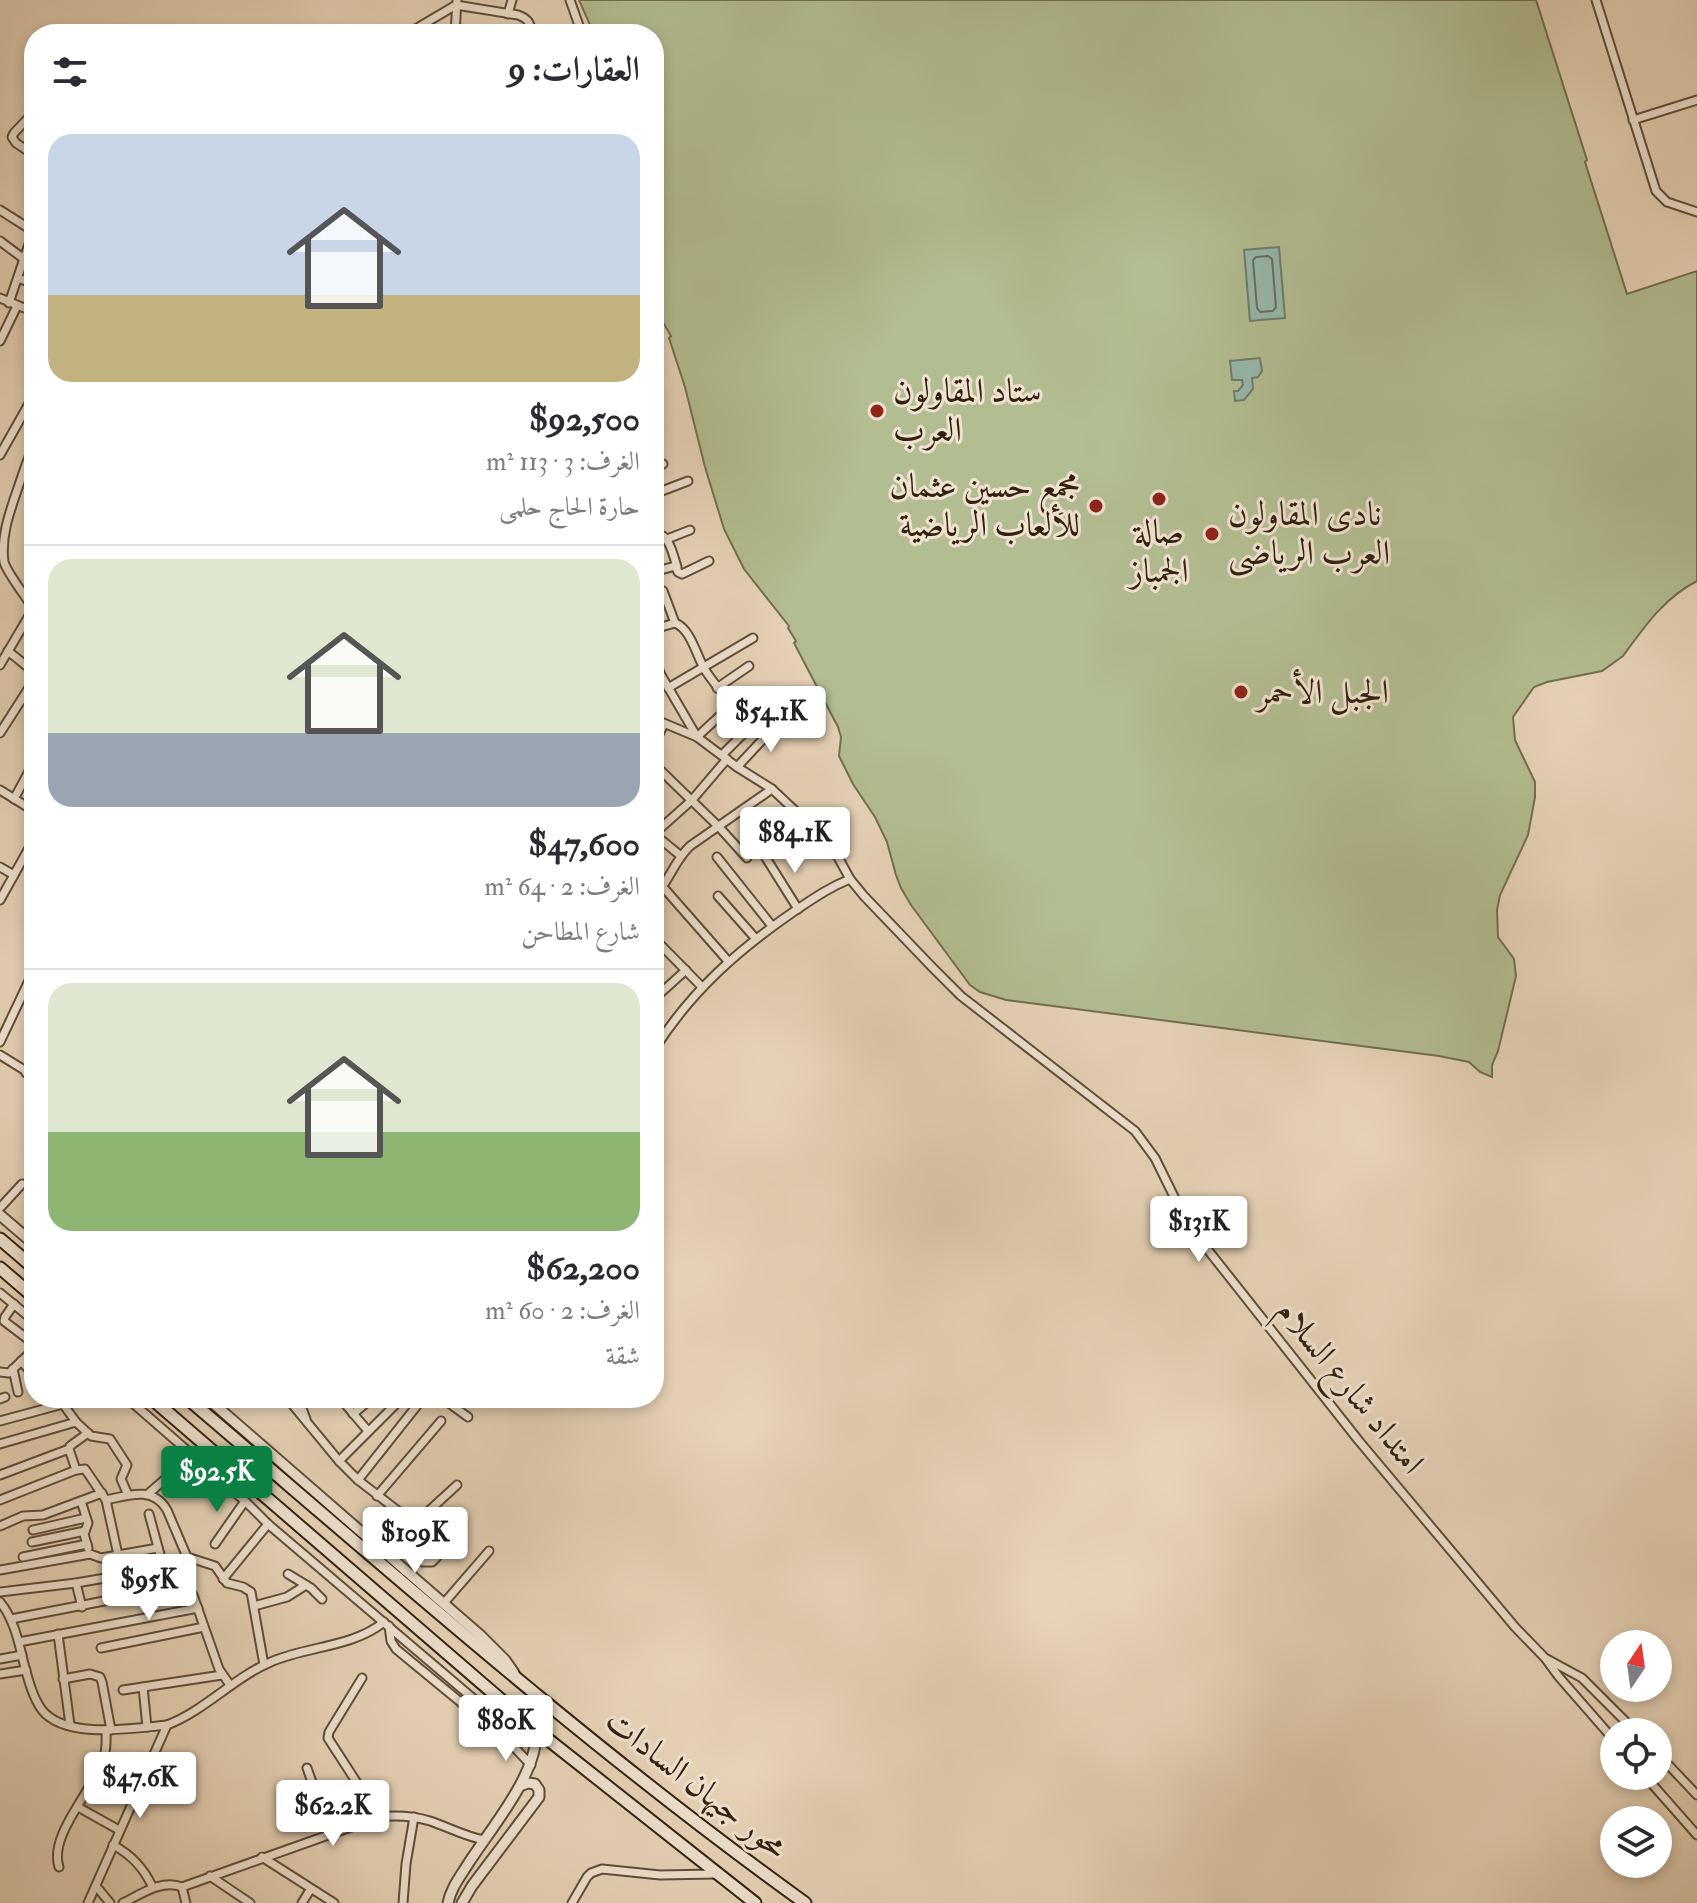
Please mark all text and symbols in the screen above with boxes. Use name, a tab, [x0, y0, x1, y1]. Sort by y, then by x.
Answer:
text: العقارات: 9	[508, 48, 640, 91]
icon: filters	[48, 50, 92, 94]
icon: home	[272, 186, 416, 330]
place label: ستاد المقاولون العرب	[893, 370, 1042, 452]
text: $92,500	[529, 398, 640, 441]
marker: ستاد المقاولون العرب	[868, 402, 886, 420]
text: الغرف: 3 · 113 m²	[486, 446, 640, 478]
place label: مجمع حسين عثمان للألعاب الرياضية	[889, 465, 1080, 547]
marker: صالة الجمباز	[1150, 490, 1168, 508]
text: حارة الحاج حلمى	[499, 491, 640, 523]
place label: نادى المقاولون العرب الرياضى	[1228, 493, 1390, 577]
marker: مجمع حسين عثمان للألعاب الرياضية	[1087, 497, 1105, 515]
place label: صالة الجمباز	[1126, 511, 1189, 593]
marker: نادى المقاولون العرب الرياضى	[1203, 525, 1221, 543]
icon: home	[272, 611, 416, 755]
place label: الجبل الأحمر	[1254, 668, 1389, 715]
marker: الجبل الأحمر	[1232, 683, 1250, 701]
pin: $54.1K	[706, 686, 836, 754]
text: $54.1K	[735, 696, 807, 728]
pin: $84.1K	[730, 807, 860, 875]
text: $84.1K	[758, 817, 832, 849]
text: $47,600	[528, 823, 640, 866]
text: الغرف: 2 · 64 m²	[485, 871, 640, 903]
text: شارع المطاحن	[521, 916, 640, 948]
icon: home	[272, 1035, 416, 1179]
pin: $131K	[1143, 1196, 1255, 1264]
text: $131K	[1168, 1206, 1230, 1238]
text: $62,200	[526, 1247, 640, 1290]
street label: امتداد شارع السلام	[1261, 1291, 1434, 1487]
text: الغرف: 2 · 60 m²	[485, 1295, 640, 1327]
text: شقة	[606, 1340, 640, 1372]
pin: $92.5K	[152, 1446, 282, 1514]
text: $92.5K	[179, 1456, 255, 1488]
pin: $109K	[359, 1507, 471, 1575]
text: $109K	[381, 1517, 449, 1549]
pin: $95K	[102, 1554, 196, 1622]
text: $95K	[120, 1564, 178, 1596]
north arrow	[1600, 1630, 1672, 1702]
map controls	[1600, 1630, 1672, 1878]
pin: $80K	[459, 1695, 553, 1763]
street label: محور جيهان السادات	[596, 1699, 796, 1869]
text: $80K	[477, 1705, 535, 1737]
button: locate	[1600, 1718, 1672, 1790]
pin: $47.6K	[75, 1752, 205, 1820]
text: $47.6K	[102, 1762, 178, 1794]
pin: $62.2K	[268, 1780, 398, 1848]
text: $62.2K	[294, 1790, 372, 1822]
button: layers	[1600, 1806, 1672, 1878]

